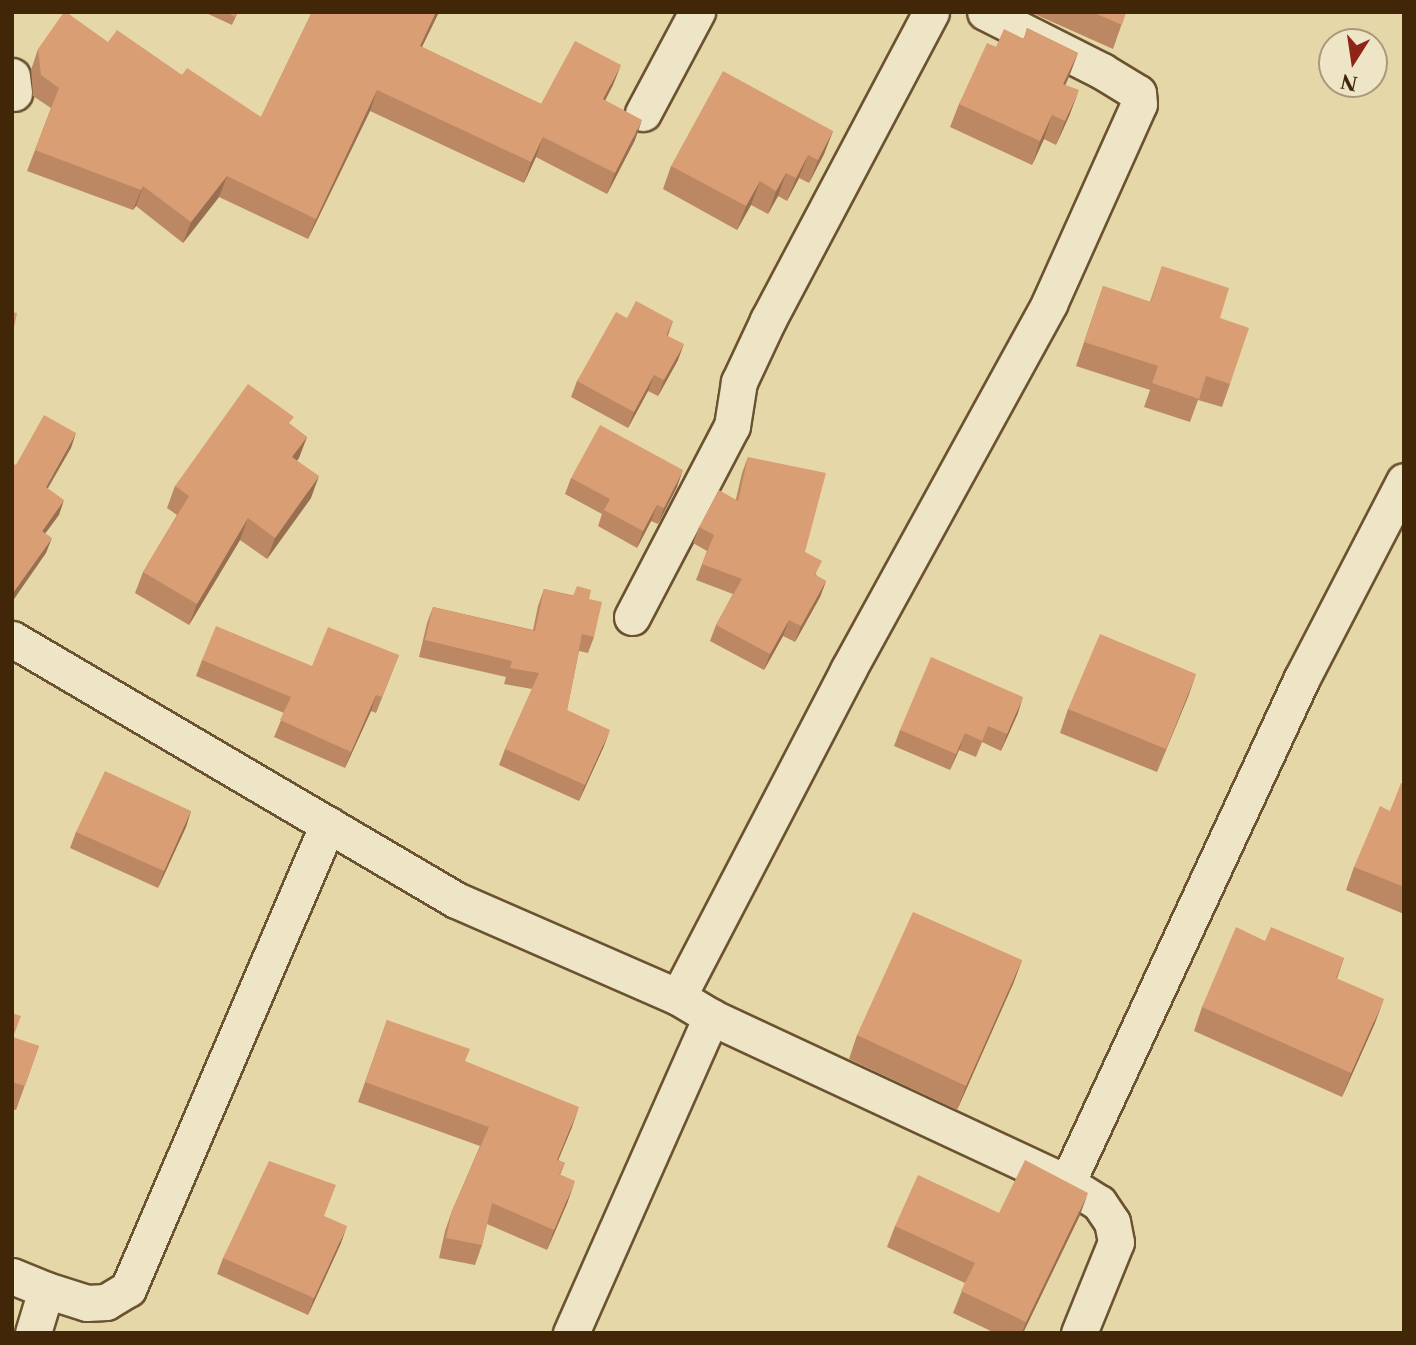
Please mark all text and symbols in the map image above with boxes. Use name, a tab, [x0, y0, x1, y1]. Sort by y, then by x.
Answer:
north arrow	[1318, 28, 1388, 98]
text: N	[1338, 69, 1359, 95]

